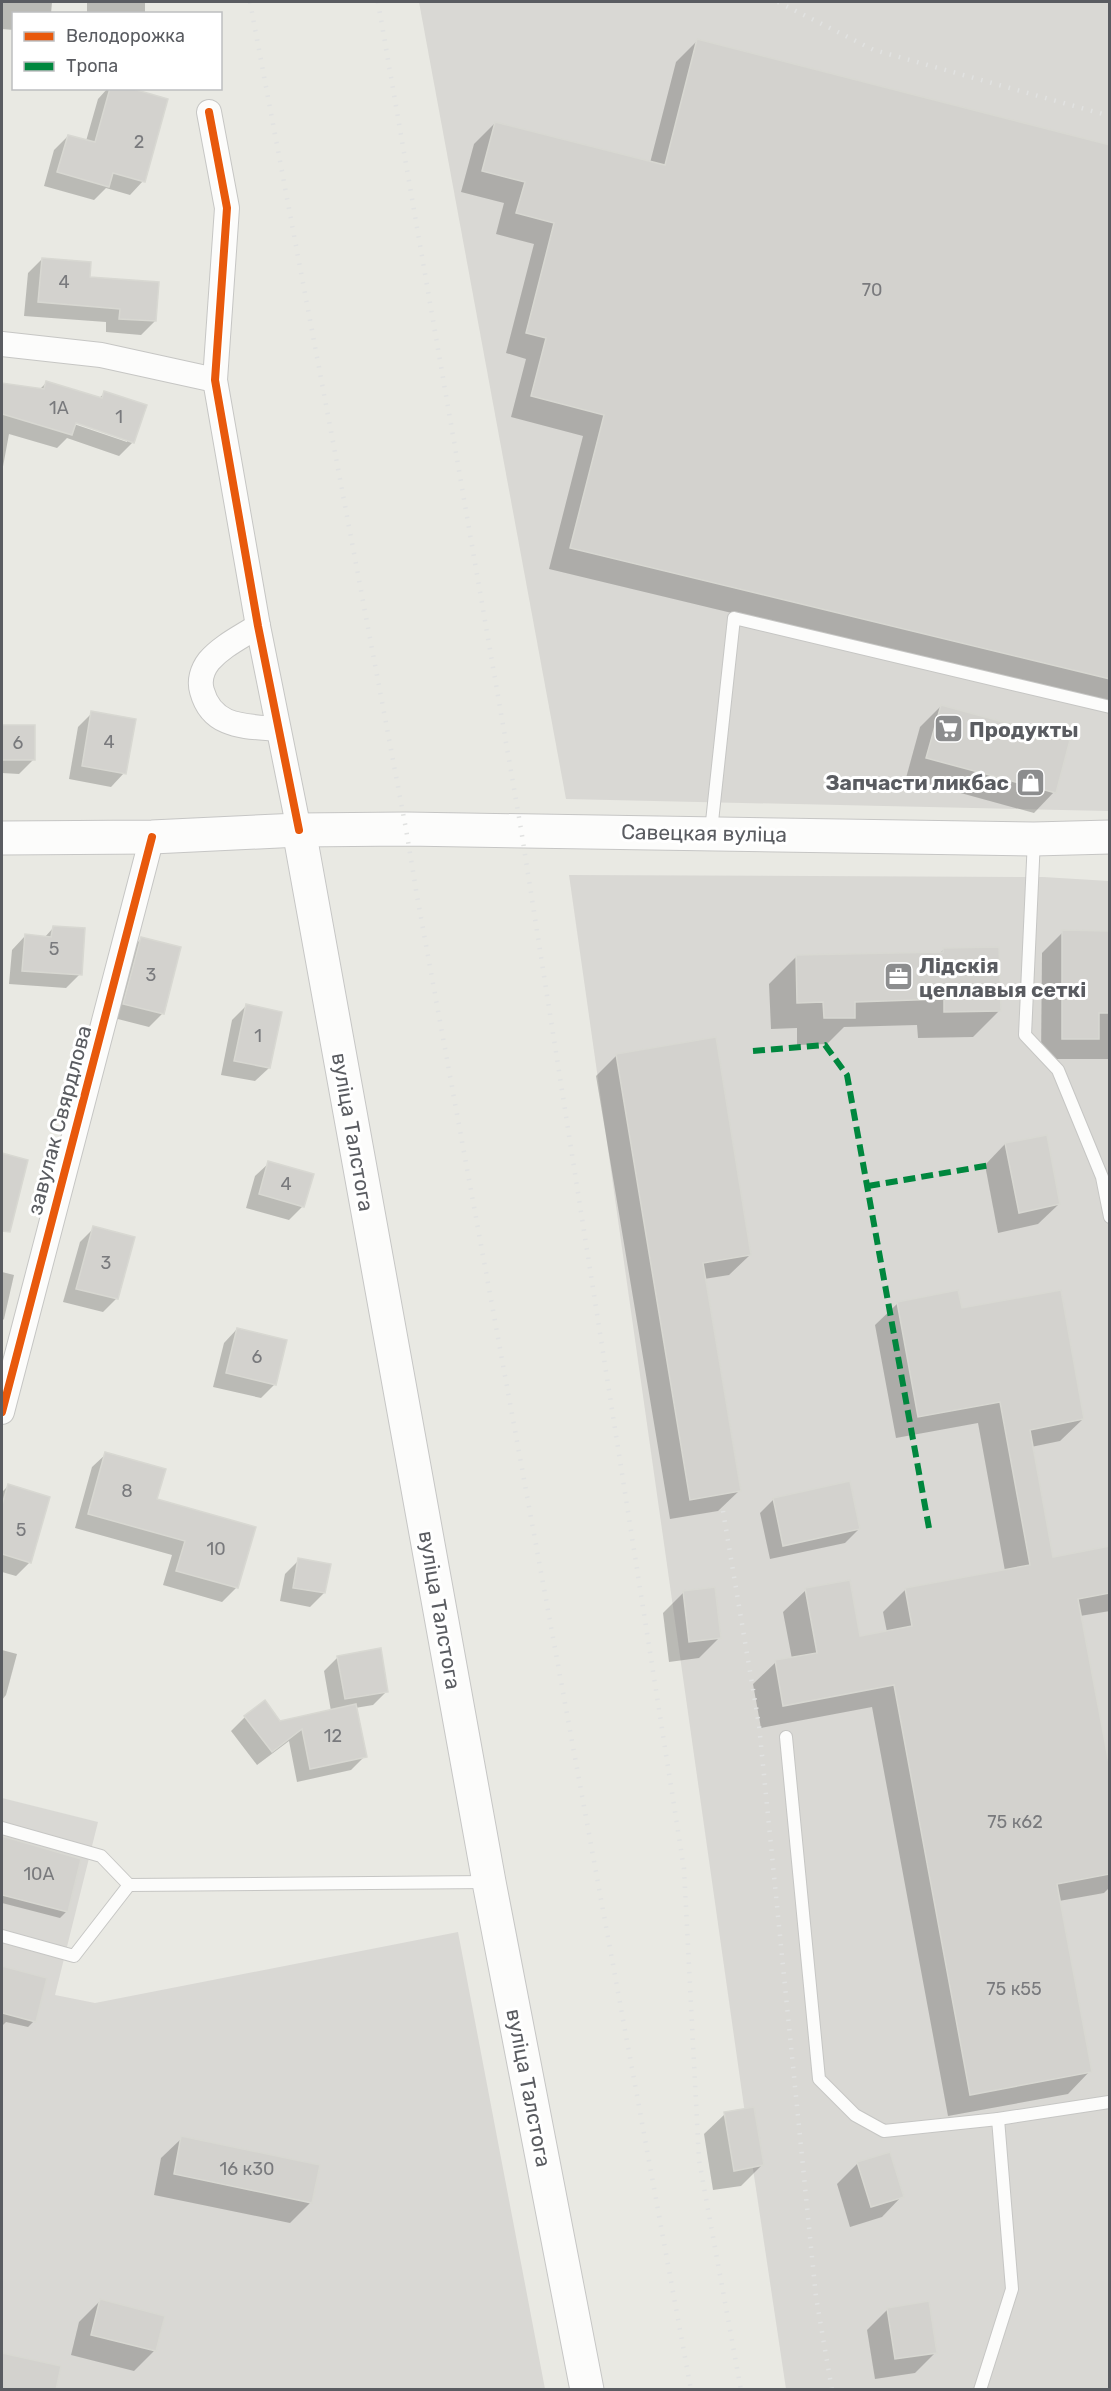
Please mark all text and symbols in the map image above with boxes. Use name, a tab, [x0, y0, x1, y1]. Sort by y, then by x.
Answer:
legend	[12, 12, 222, 90]
text: Велодорожка	[66, 25, 185, 47]
text: Тропа	[66, 55, 118, 77]
house number: 2	[134, 131, 144, 153]
house number: 4	[58, 271, 70, 293]
house number: 70	[862, 279, 882, 301]
house number: 1А	[49, 397, 69, 419]
house number: 1	[115, 406, 123, 428]
supermarket icon: Продукты	[932, 713, 964, 745]
place label: Продукты	[969, 717, 1078, 742]
house number: 4	[103, 731, 115, 753]
house number: 6	[13, 732, 24, 754]
shop icon: Запчасти ликбас	[1014, 766, 1046, 798]
place label: Запчасти ликбас	[825, 770, 1009, 795]
street label: Савецкая вуліца	[621, 819, 787, 847]
house number: 5	[49, 938, 59, 960]
place label: Лідскія цеплавыя сеткі	[919, 953, 1086, 1002]
office icon: Лідскія цеплавыя сеткі	[882, 961, 914, 993]
house number: 3	[146, 964, 156, 986]
street label: завулак Свярдлова	[22, 1023, 96, 1217]
house number: 1	[254, 1025, 262, 1047]
street label: вуліца Талстога	[327, 1051, 379, 1213]
house number: 4	[280, 1173, 292, 1195]
house number: 3	[101, 1252, 111, 1274]
house number: 6	[252, 1346, 263, 1368]
house number: 8	[121, 1480, 133, 1502]
house number: 5	[16, 1519, 26, 1541]
street label: вуліца Талстога	[414, 1529, 466, 1691]
house number: 10	[206, 1538, 226, 1560]
house number: 12	[324, 1725, 342, 1747]
house number: 75 к62	[987, 1811, 1043, 1833]
house number: 10А	[23, 1863, 55, 1885]
house number: 75 к55	[986, 1978, 1042, 2000]
street label: вуліца Талстога	[501, 2007, 557, 2169]
house number: 16 к30	[220, 2158, 274, 2180]

